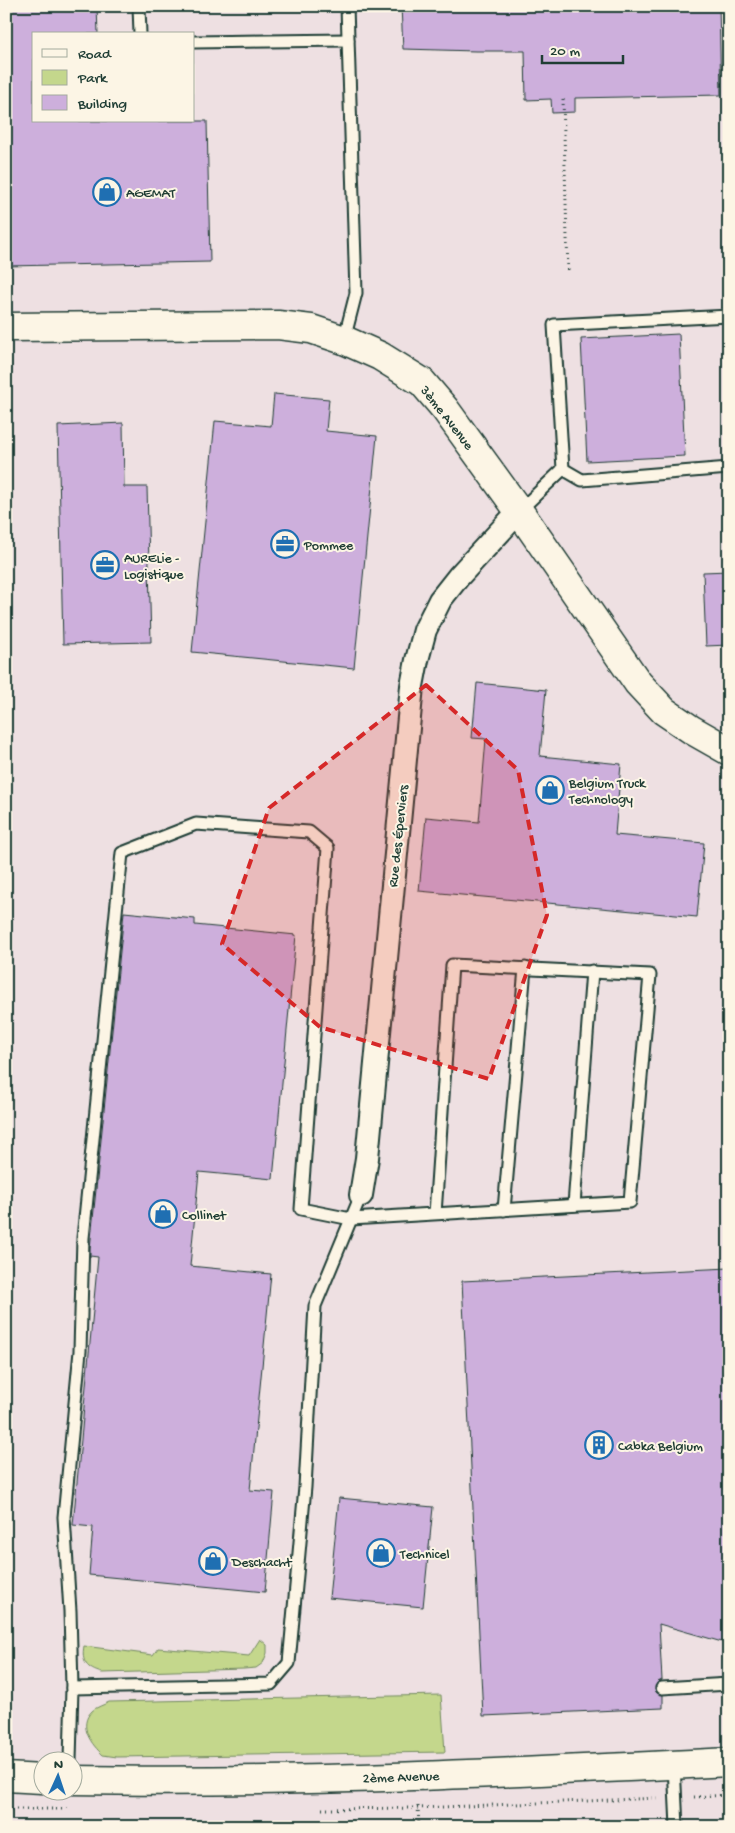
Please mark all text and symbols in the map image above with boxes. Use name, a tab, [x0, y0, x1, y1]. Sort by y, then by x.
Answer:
legend	[32, 32, 195, 122]
scale bar	[542, 32, 624, 64]
text: 20 m	[550, 43, 580, 61]
text: Road	[78, 46, 112, 64]
text: Park	[77, 70, 108, 88]
text: Building	[77, 96, 127, 114]
shop icon: AGEMAT	[92, 177, 122, 207]
place label: AGEMAT	[126, 186, 176, 203]
street label: 3ème Avenue	[415, 382, 477, 455]
office icon: Pommee	[270, 529, 300, 559]
place label: Pommee	[303, 538, 354, 555]
office icon: AURELie - Logistique	[90, 550, 120, 580]
place label: AURELie - Logistique	[124, 551, 184, 584]
shop icon: Belgium Truck Technology	[535, 775, 565, 805]
place label: Belgium Truck Technology	[568, 776, 647, 809]
street label: Rue des Éperviers	[386, 783, 413, 888]
shop icon: Collinet	[148, 1199, 178, 1229]
place label: Collinet	[182, 1208, 227, 1225]
building icon: Cabka Belgium	[584, 1430, 614, 1460]
place label: Cabka Belgium	[618, 1439, 703, 1456]
shop icon: Technicel	[366, 1538, 396, 1568]
shop icon: Deschacht	[198, 1546, 228, 1576]
place label: Technicel	[399, 1547, 450, 1564]
place label: Deschacht	[231, 1555, 293, 1572]
north arrow	[32, 1750, 82, 1800]
text: N	[54, 1757, 64, 1774]
street label: 2ème Avenue	[362, 1769, 440, 1788]

